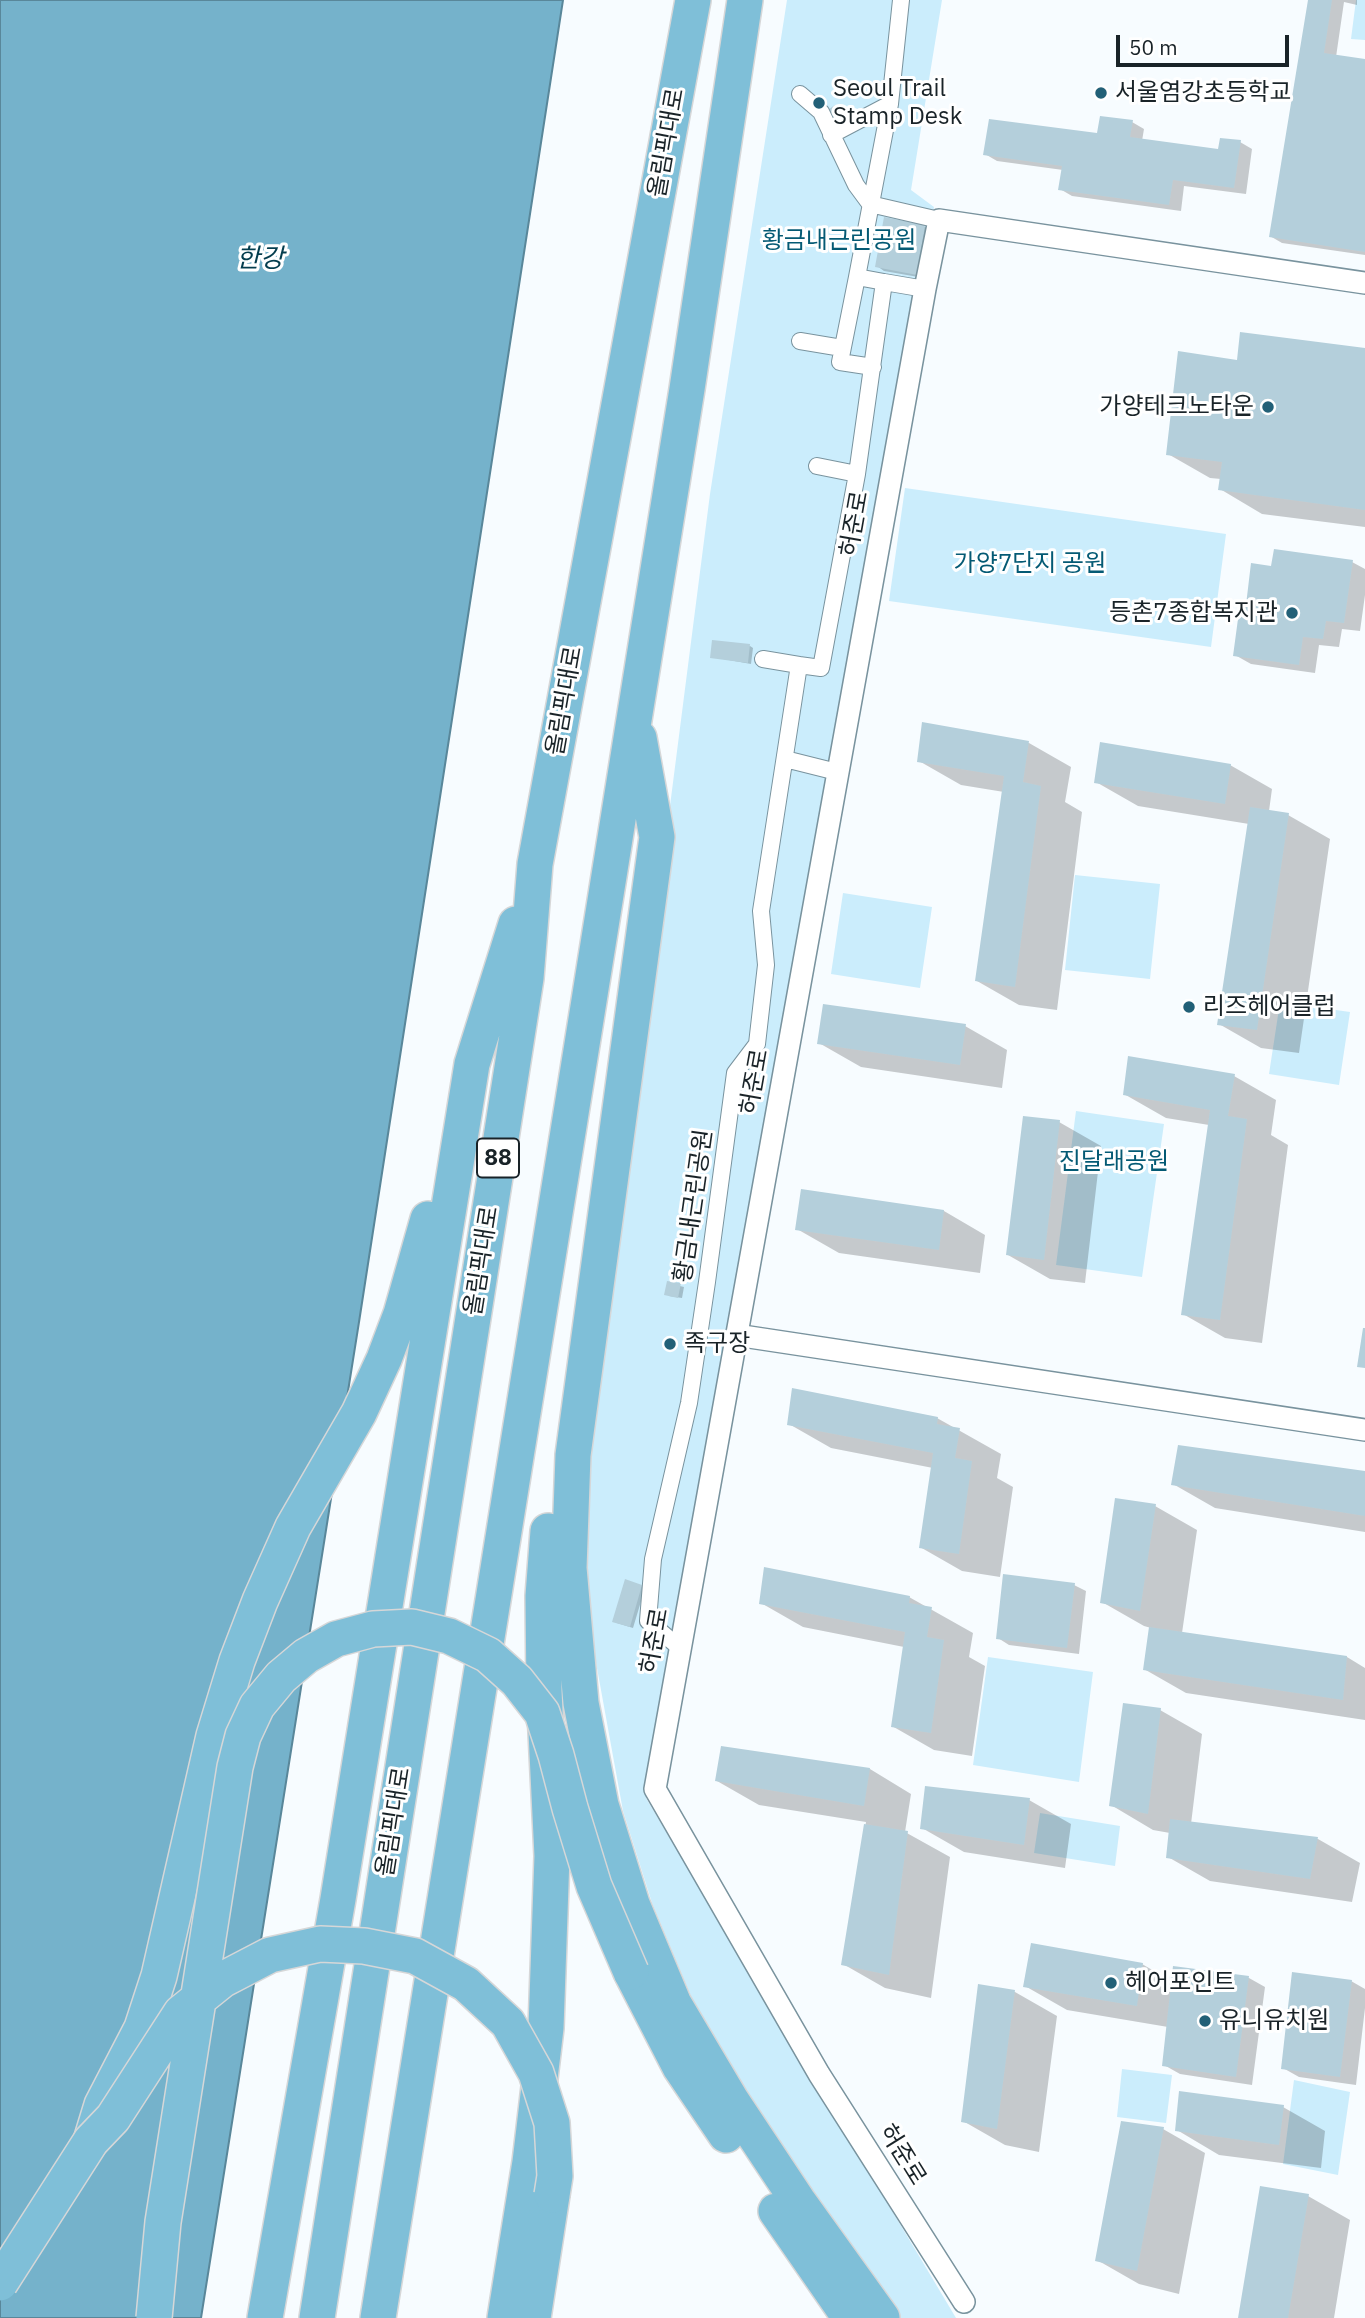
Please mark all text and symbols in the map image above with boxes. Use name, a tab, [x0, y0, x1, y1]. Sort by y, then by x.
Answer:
scale bar	[1120, 21, 1293, 65]
text: 50 m	[1129, 33, 1178, 61]
place label: Seoul Trail Stamp Desk	[833, 75, 962, 131]
place label: 서울염강초등학교	[1115, 79, 1292, 107]
marker: 서울염강초등학교	[1093, 85, 1109, 101]
street label: 올림픽대로	[643, 86, 691, 200]
marker: Seoul Trail Stamp Desk	[811, 95, 827, 111]
park label: 황금내근린공원	[762, 227, 916, 255]
water label: 한강	[236, 243, 284, 275]
place label: 가양테크노타운	[1099, 393, 1254, 421]
marker: 가양테크노타운	[1260, 399, 1276, 415]
street label: 허준로	[835, 489, 875, 559]
park label: 가양7단지 공원	[954, 550, 1106, 578]
place label: 등촌7종합복지관	[1109, 599, 1278, 627]
marker: 등촌7종합복지관	[1284, 605, 1300, 621]
street label: 올림픽대로	[541, 644, 589, 758]
place label: 리즈헤어클럽	[1203, 993, 1335, 1021]
marker: 리즈헤어클럽	[1181, 999, 1197, 1015]
street label: 허준로	[735, 1047, 775, 1117]
street label: 황금내근린공원	[669, 1127, 719, 1285]
road number: 88	[477, 1138, 519, 1177]
park label: 진달래공원	[1059, 1148, 1169, 1176]
street label: 올림픽대로	[459, 1204, 505, 1318]
place label: 족구장	[684, 1330, 750, 1358]
marker: 족구장	[662, 1336, 678, 1352]
street label: 허준로	[635, 1606, 675, 1676]
street label: 올림픽대로	[371, 1765, 417, 1879]
place label: 헤어포인트	[1125, 1969, 1235, 1997]
marker: 헤어포인트	[1103, 1975, 1119, 1991]
place label: 유니유치원	[1219, 2007, 1329, 2035]
marker: 유니유치원	[1197, 2013, 1213, 2029]
street label: 허준로	[872, 2119, 932, 2191]

